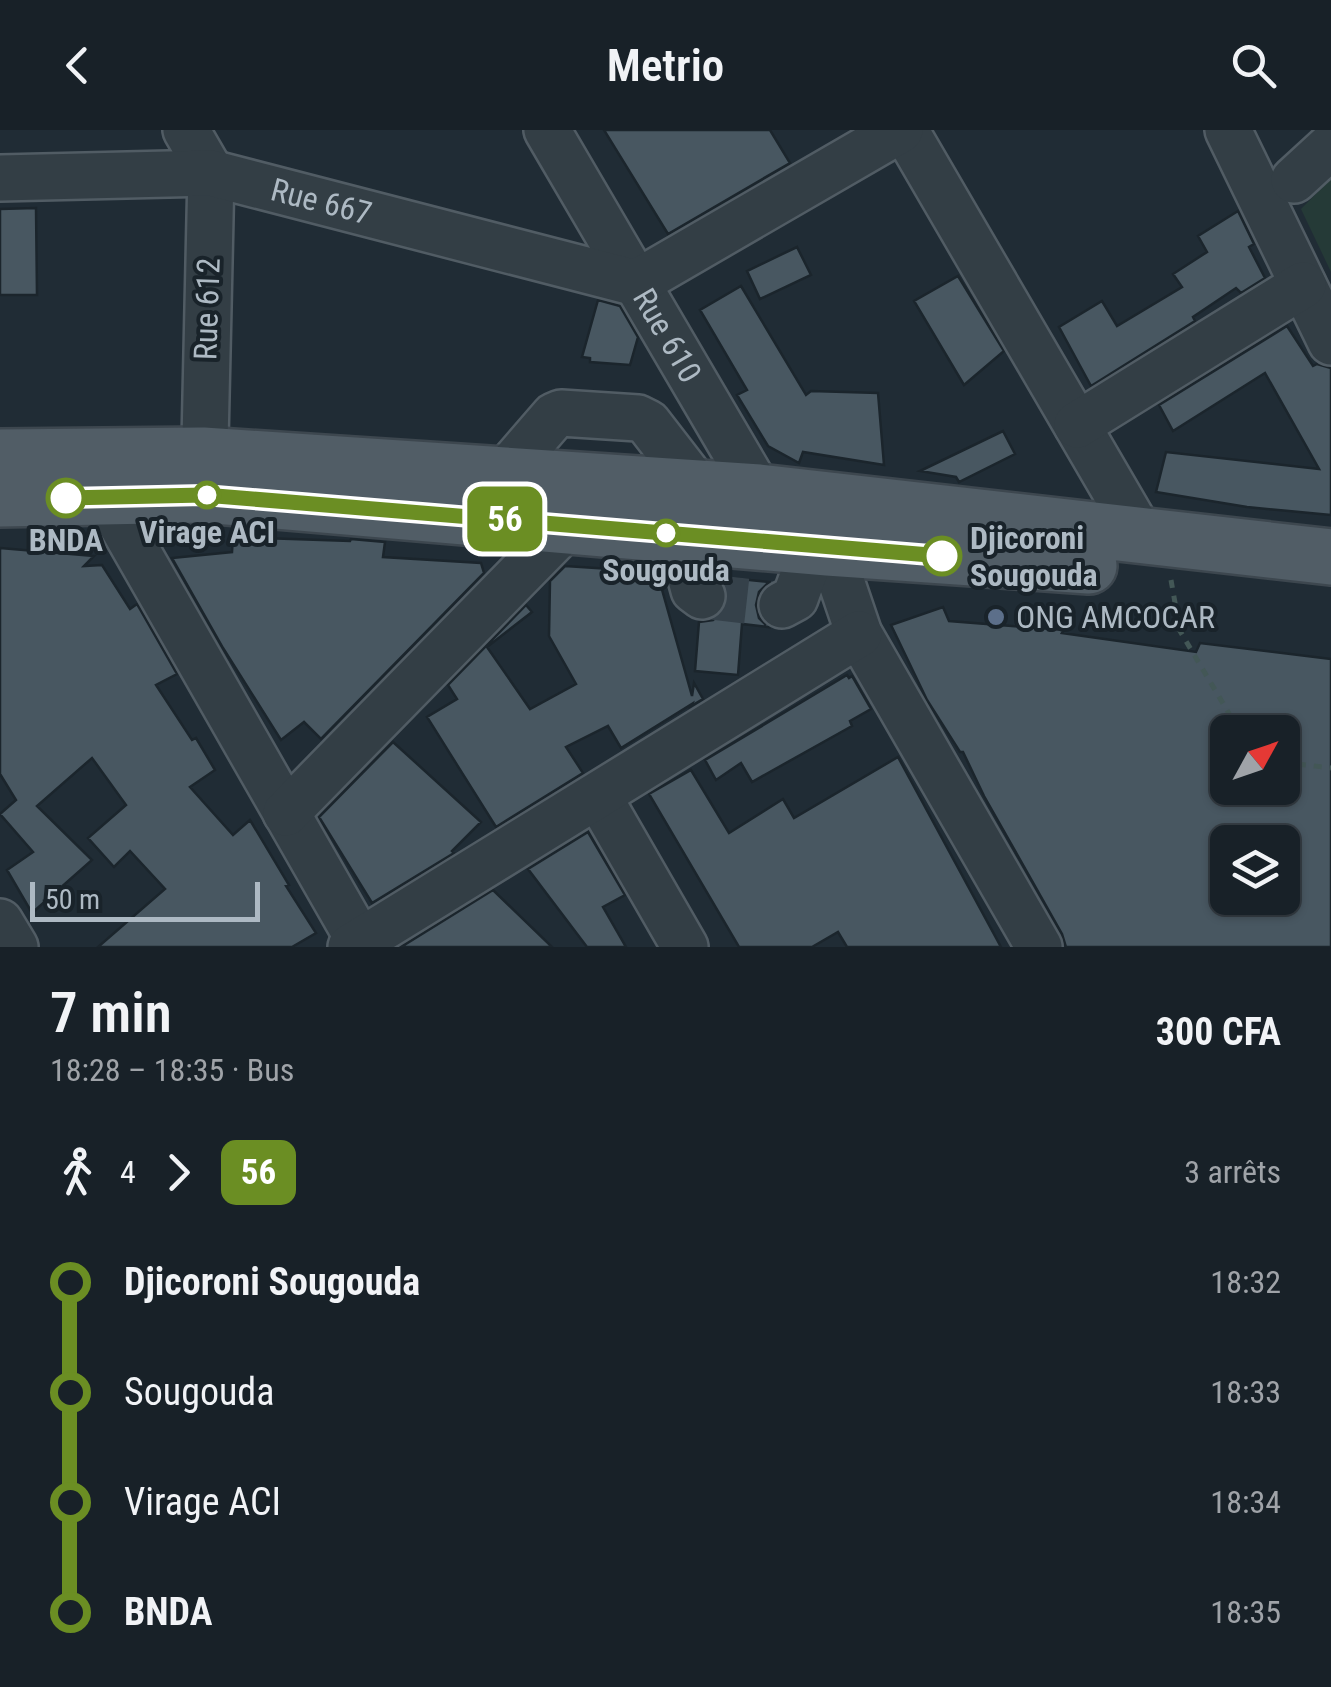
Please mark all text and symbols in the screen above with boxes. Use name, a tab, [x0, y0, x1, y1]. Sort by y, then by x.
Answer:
icon: back	[50, 38, 105, 93]
icon: search	[1226, 38, 1281, 93]
text: Metrio	[607, 39, 724, 92]
street label: Rue 667	[267, 170, 376, 233]
street label: Rue 612	[186, 257, 228, 361]
street label: Rue 610	[625, 282, 709, 389]
marker: BNDA	[47, 479, 85, 517]
marker: Virage ACI	[194, 482, 220, 508]
line badge: 56	[460, 486, 550, 552]
text: 56	[487, 499, 523, 540]
place label: Virage ACI	[139, 513, 275, 551]
place label: Djicoroni Sougouda	[970, 519, 1098, 594]
marker: Sougouda	[653, 520, 679, 546]
place label: BNDA	[29, 521, 103, 559]
marker: Djicoroni Sougouda	[923, 537, 961, 575]
place label: Sougouda	[602, 551, 730, 589]
place label: ONG AMCOCAR	[1016, 598, 1215, 636]
marker: ONG AMCOCAR	[985, 606, 1007, 628]
north arrow	[1210, 715, 1300, 805]
map controls	[1210, 715, 1300, 915]
button: layers	[1210, 825, 1300, 915]
scale bar	[30, 877, 260, 921]
text: 50 m	[45, 883, 100, 916]
text: 7 min	[50, 981, 172, 1045]
text: 300 CFA	[1156, 1010, 1281, 1054]
text: 18:28 – 18:35 · Bus	[50, 1051, 294, 1089]
icon: walk	[50, 1145, 105, 1200]
icon: forward	[151, 1145, 206, 1200]
text: 56	[241, 1152, 276, 1193]
text: 4	[120, 1153, 136, 1191]
text: 3 arrêts	[1184, 1153, 1281, 1191]
text: Djicoroni Sougouda	[124, 1260, 420, 1304]
text: 18:32	[1210, 1263, 1281, 1301]
text: Sougouda	[124, 1370, 274, 1414]
text: 18:33	[1210, 1373, 1281, 1411]
text: Virage ACI	[124, 1480, 281, 1524]
text: 18:34	[1210, 1483, 1281, 1521]
text: BNDA	[124, 1590, 212, 1634]
text: 18:35	[1210, 1593, 1281, 1631]

